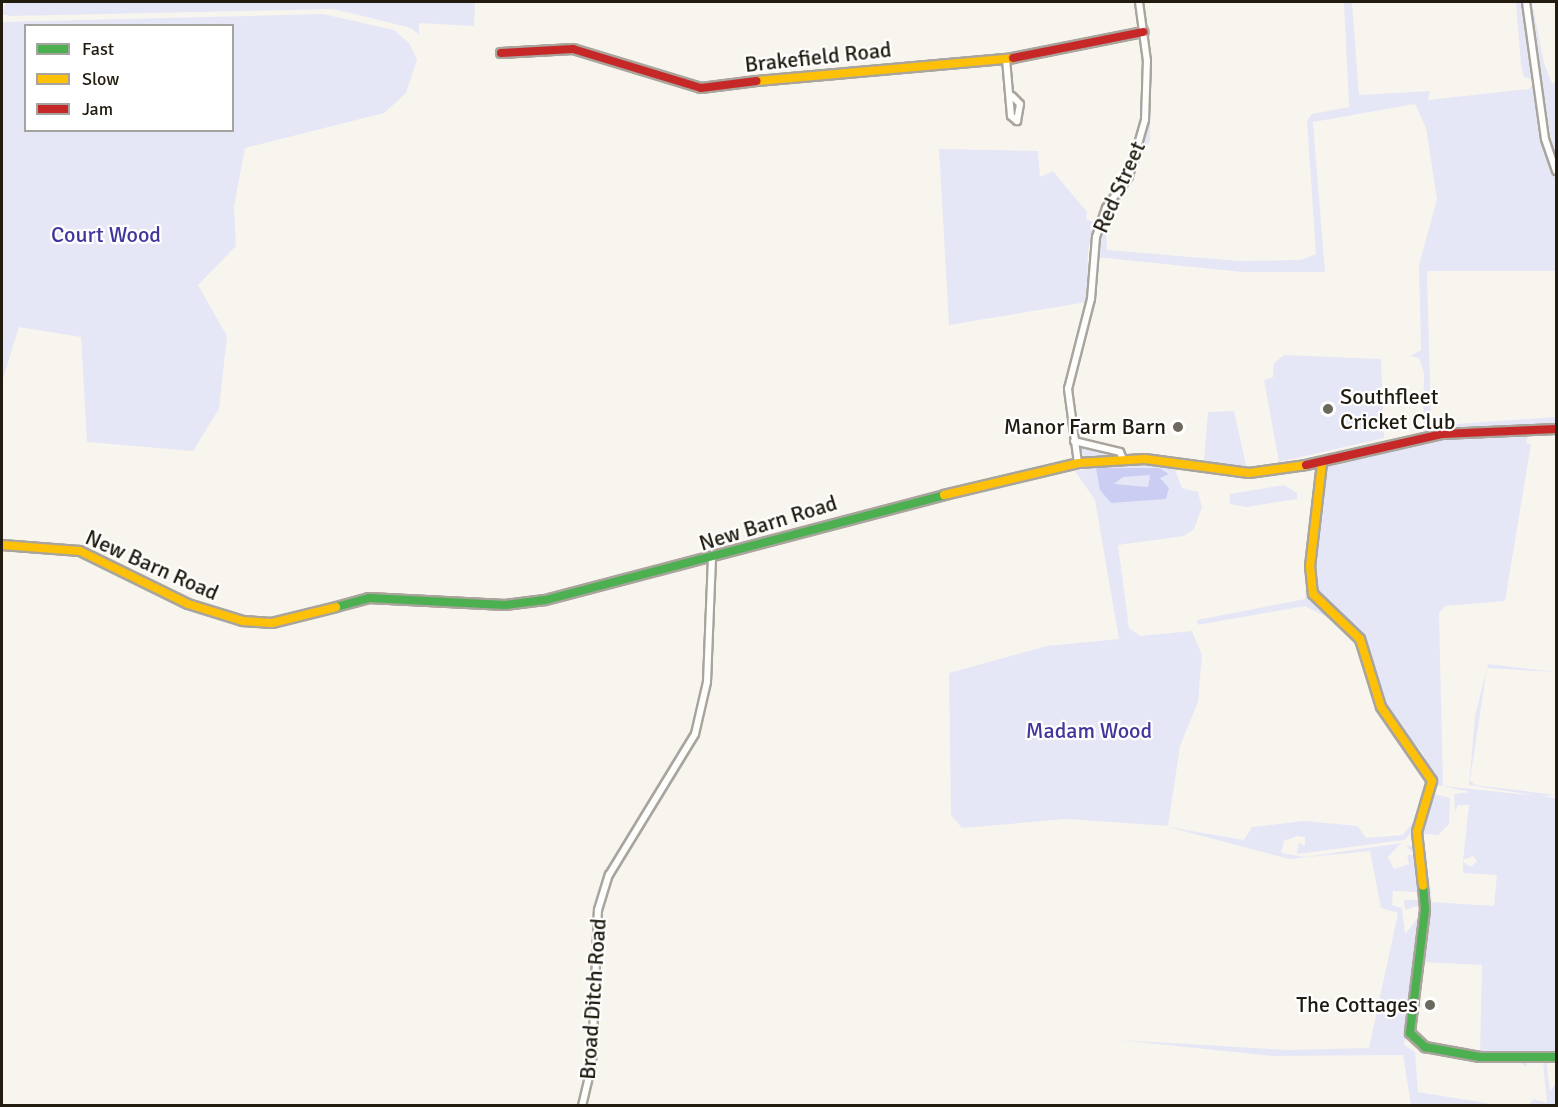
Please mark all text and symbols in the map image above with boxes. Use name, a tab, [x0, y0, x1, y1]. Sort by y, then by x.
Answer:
legend	[24, 24, 234, 132]
street label: Brakefield Road	[743, 36, 893, 78]
text: Fast	[82, 38, 114, 60]
text: Slow	[82, 68, 119, 90]
text: Jam	[82, 98, 113, 120]
street label: Red Street	[1087, 137, 1151, 237]
park label: Court Wood	[51, 222, 161, 248]
place label: Southfleet Cricket Club	[1340, 383, 1455, 434]
marker: Southfleet Cricket Club	[1321, 402, 1335, 416]
place label: Manor Farm Barn	[1004, 414, 1166, 440]
marker: Manor Farm Barn	[1171, 420, 1185, 434]
street label: New Barn Road	[696, 489, 840, 557]
street label: New Barn Road	[81, 524, 223, 606]
park label: Madam Wood	[1026, 718, 1152, 744]
street label: Broad Ditch Road	[574, 917, 612, 1081]
place label: The Cottages	[1296, 992, 1418, 1018]
marker: The Cottages	[1423, 998, 1437, 1012]

